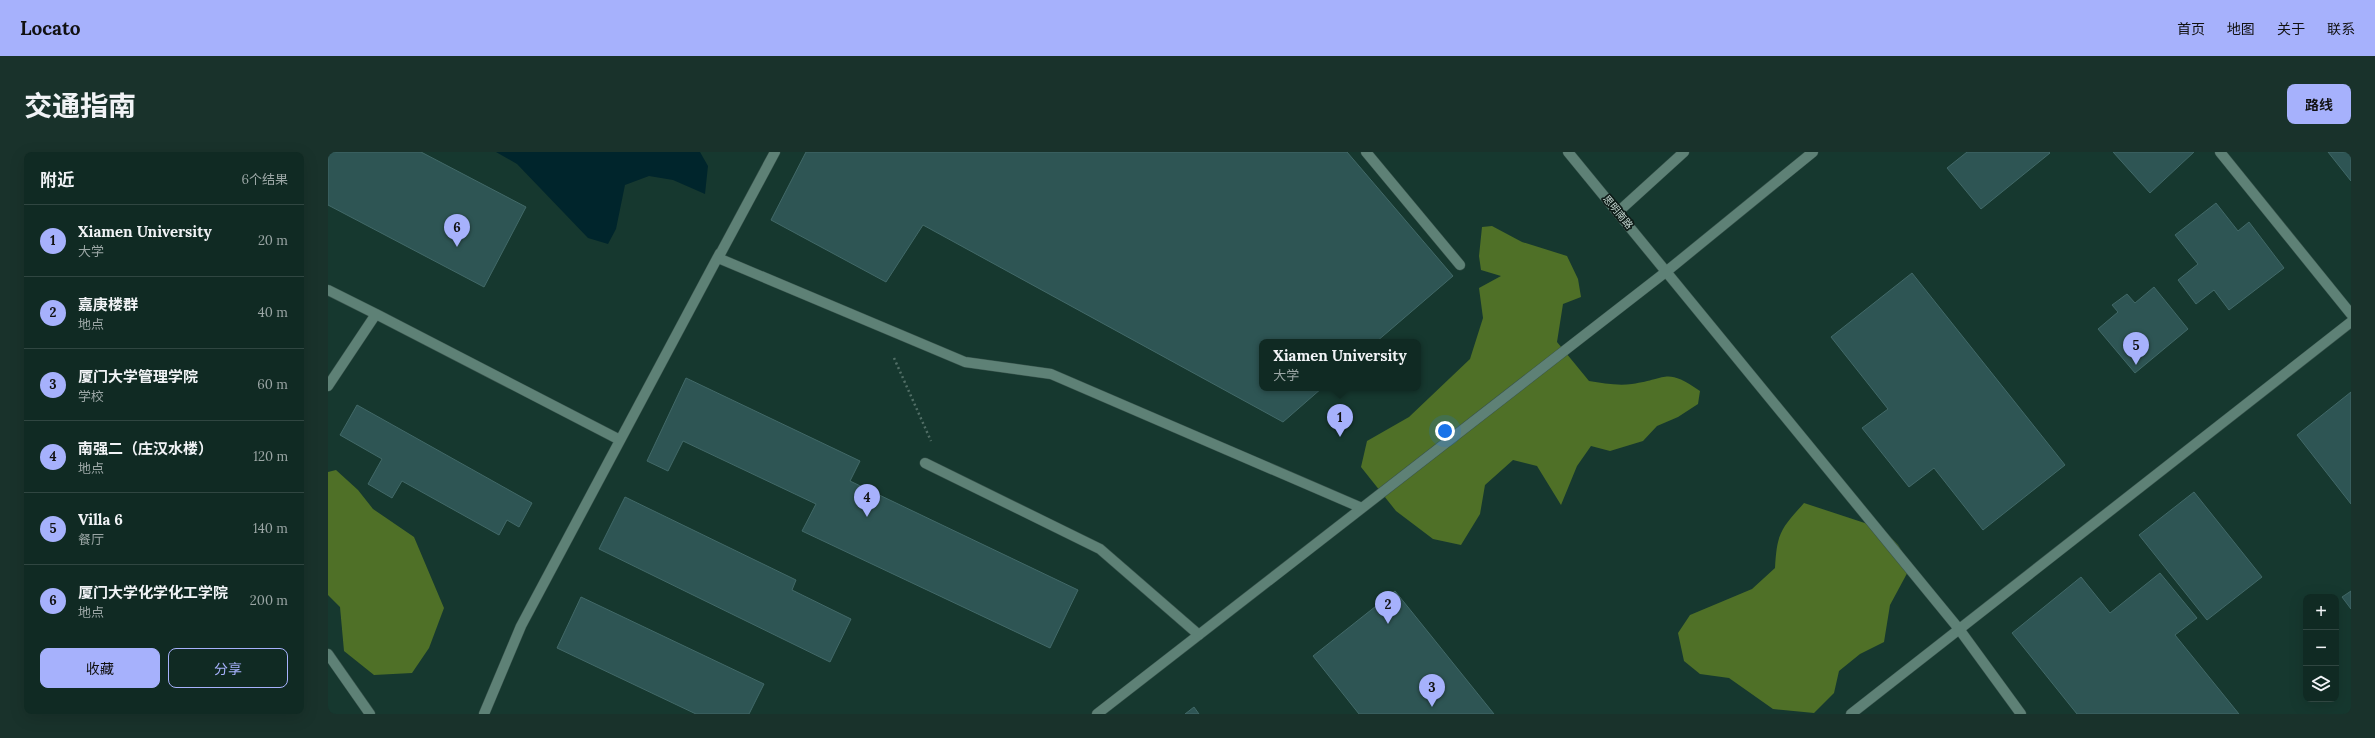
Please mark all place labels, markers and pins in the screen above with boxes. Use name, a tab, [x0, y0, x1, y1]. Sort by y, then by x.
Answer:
pin: 6	[444, 214, 470, 247]
pin: 5	[2123, 332, 2149, 365]
pin: 1	[1327, 404, 1353, 437]
pin: 4	[854, 484, 880, 517]
pin: 2	[1375, 591, 1401, 624]
pin: 3	[1419, 674, 1445, 707]

